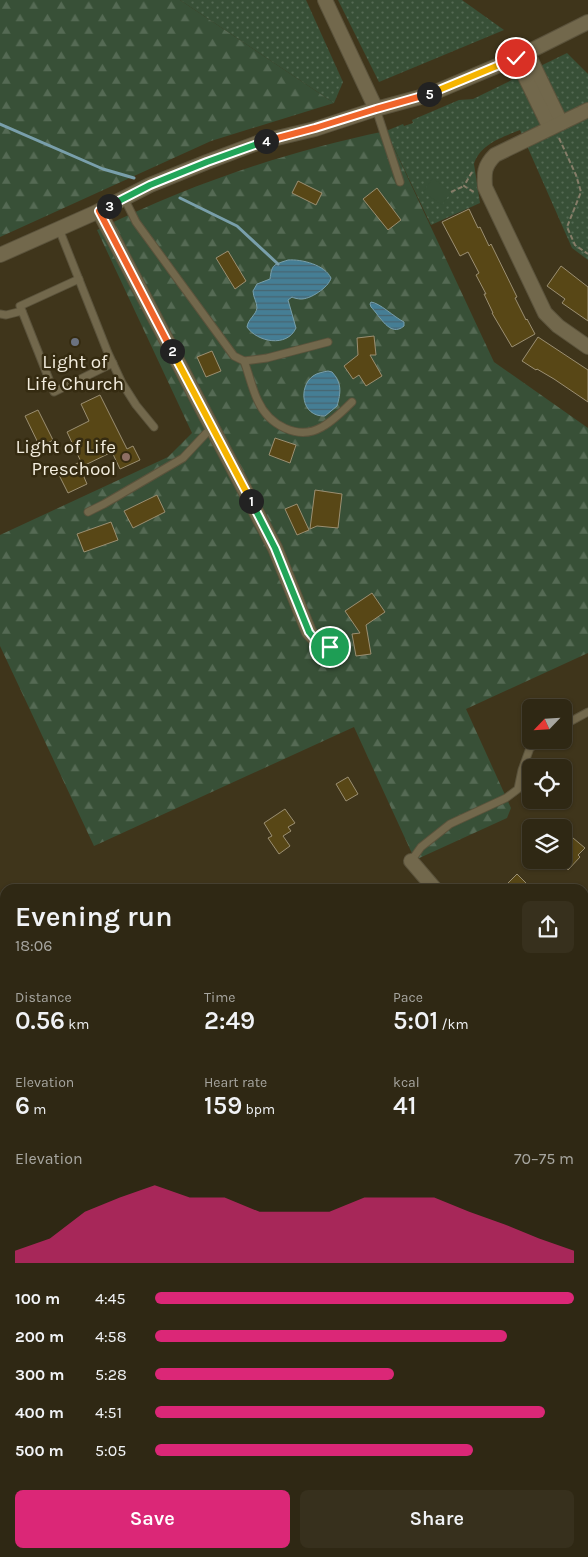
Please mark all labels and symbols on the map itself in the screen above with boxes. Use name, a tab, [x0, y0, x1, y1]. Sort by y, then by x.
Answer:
pin	[495, 37, 537, 79]
pin: 5	[416, 82, 442, 106]
pin: 4	[254, 128, 278, 154]
pin: 3	[96, 194, 122, 218]
marker: Light of Life Church	[69, 336, 81, 348]
pin: 2	[160, 338, 184, 364]
place label: Light of Life Church	[26, 351, 124, 395]
place label: Light of Life Preschool	[15, 436, 116, 480]
marker: Light of Life Preschool	[120, 451, 132, 463]
pin: 1	[238, 488, 264, 514]
pin	[309, 626, 351, 668]
north arrow	[522, 699, 572, 749]

